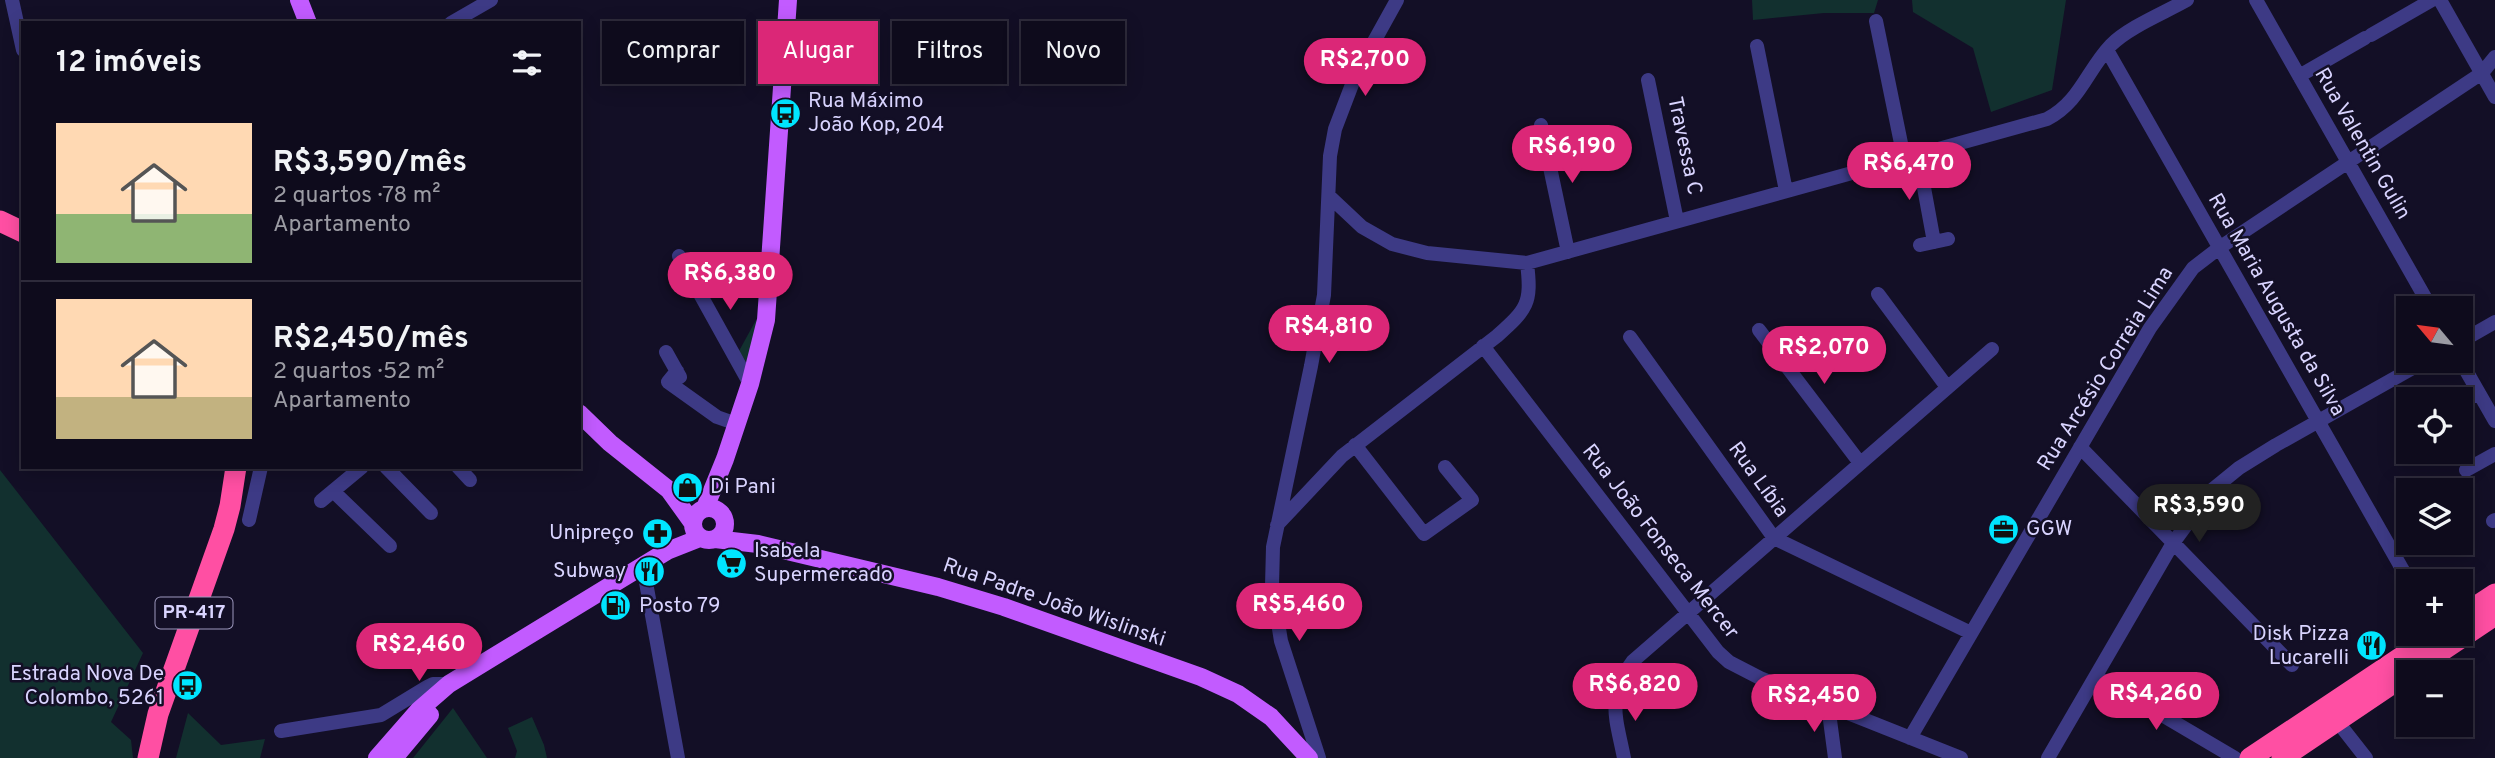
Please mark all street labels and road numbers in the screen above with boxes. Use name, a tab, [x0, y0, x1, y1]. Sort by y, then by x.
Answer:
street label: Rua Valentin Gulin	[2308, 63, 2416, 225]
street label: Travessa C	[1660, 94, 1708, 198]
street label: Rua Maria Augusta da Silva	[2201, 189, 2351, 421]
street label: Rua Arcésio Correia Lima	[2032, 262, 2180, 476]
street label: Rua Líbia	[1722, 437, 1794, 523]
street label: Rua João Fonseca Mercer	[1575, 439, 1745, 645]
street label: Rua Padre João Wislinski	[939, 552, 1169, 654]
road number: PR-417	[156, 598, 232, 628]

